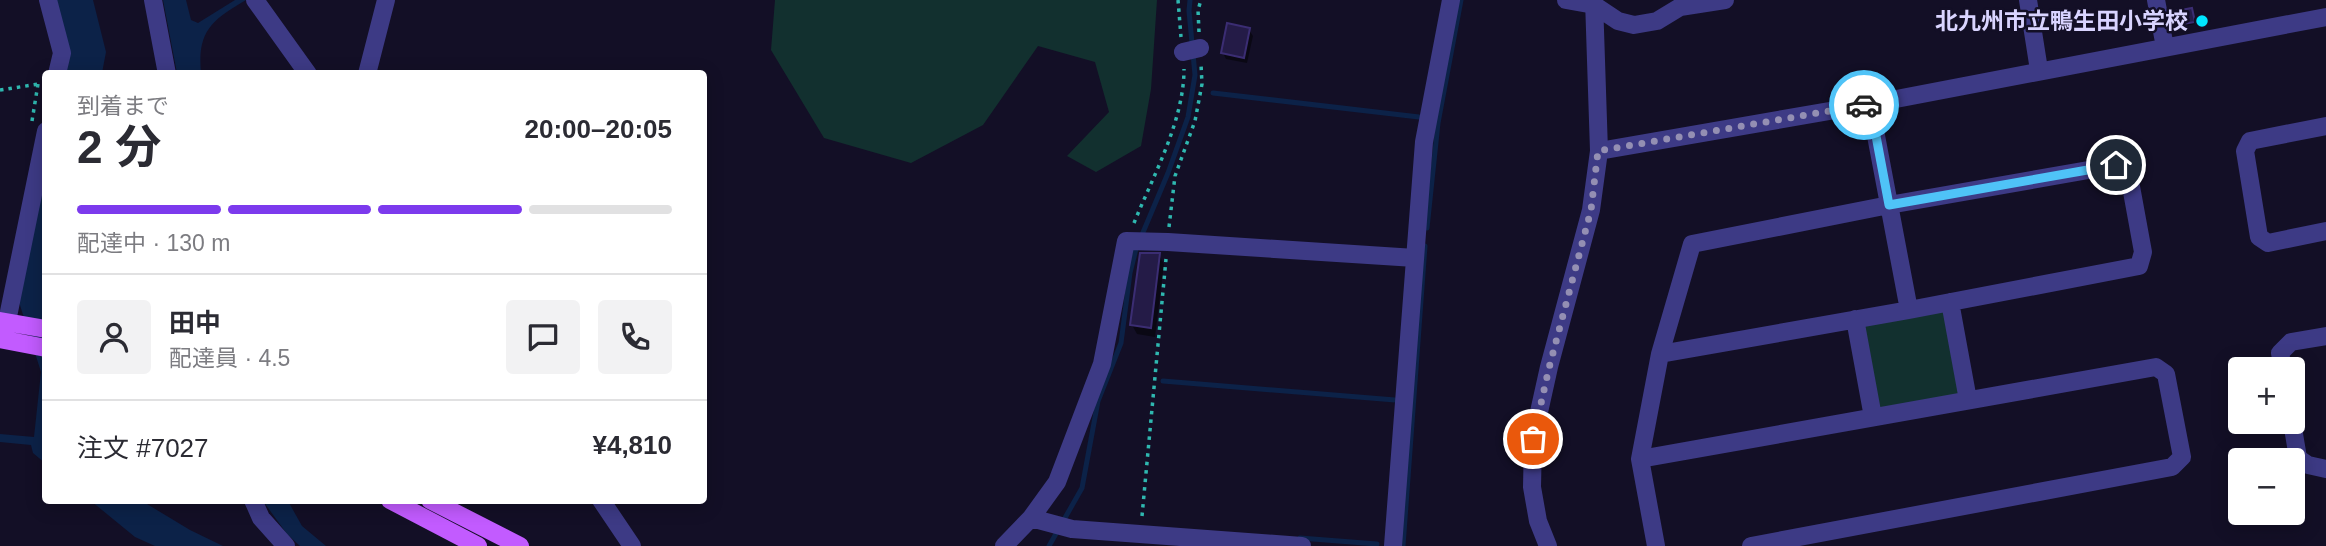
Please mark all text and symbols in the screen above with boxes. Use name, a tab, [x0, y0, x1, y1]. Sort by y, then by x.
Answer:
place label: 北九州市立鴨生田小学校	[1935, 8, 2188, 34]
marker: 北九州市立鴨生田小学校	[2194, 13, 2210, 29]
courier	[1829, 70, 1899, 140]
icon: car	[1845, 86, 1883, 124]
text: 到着まで	[77, 93, 169, 119]
text: 20:00–20:05	[525, 114, 672, 144]
text: 2 分	[77, 121, 161, 173]
pin	[2086, 135, 2146, 195]
icon: home	[2097, 146, 2135, 184]
text: 配達中 · 130 m	[77, 230, 230, 256]
button: person	[77, 300, 151, 374]
button: chat	[506, 300, 580, 374]
button: phone	[598, 300, 672, 374]
text: 田中	[169, 308, 221, 338]
text: 配達員 · 4.5	[169, 345, 290, 371]
map controls	[2228, 357, 2305, 525]
button: +	[2228, 357, 2305, 434]
pin	[1503, 409, 1563, 469]
icon: bag	[1514, 420, 1552, 458]
text: ¥4,810	[592, 430, 672, 460]
text: 注文 #7027	[77, 433, 209, 463]
button: −	[2228, 448, 2305, 525]

